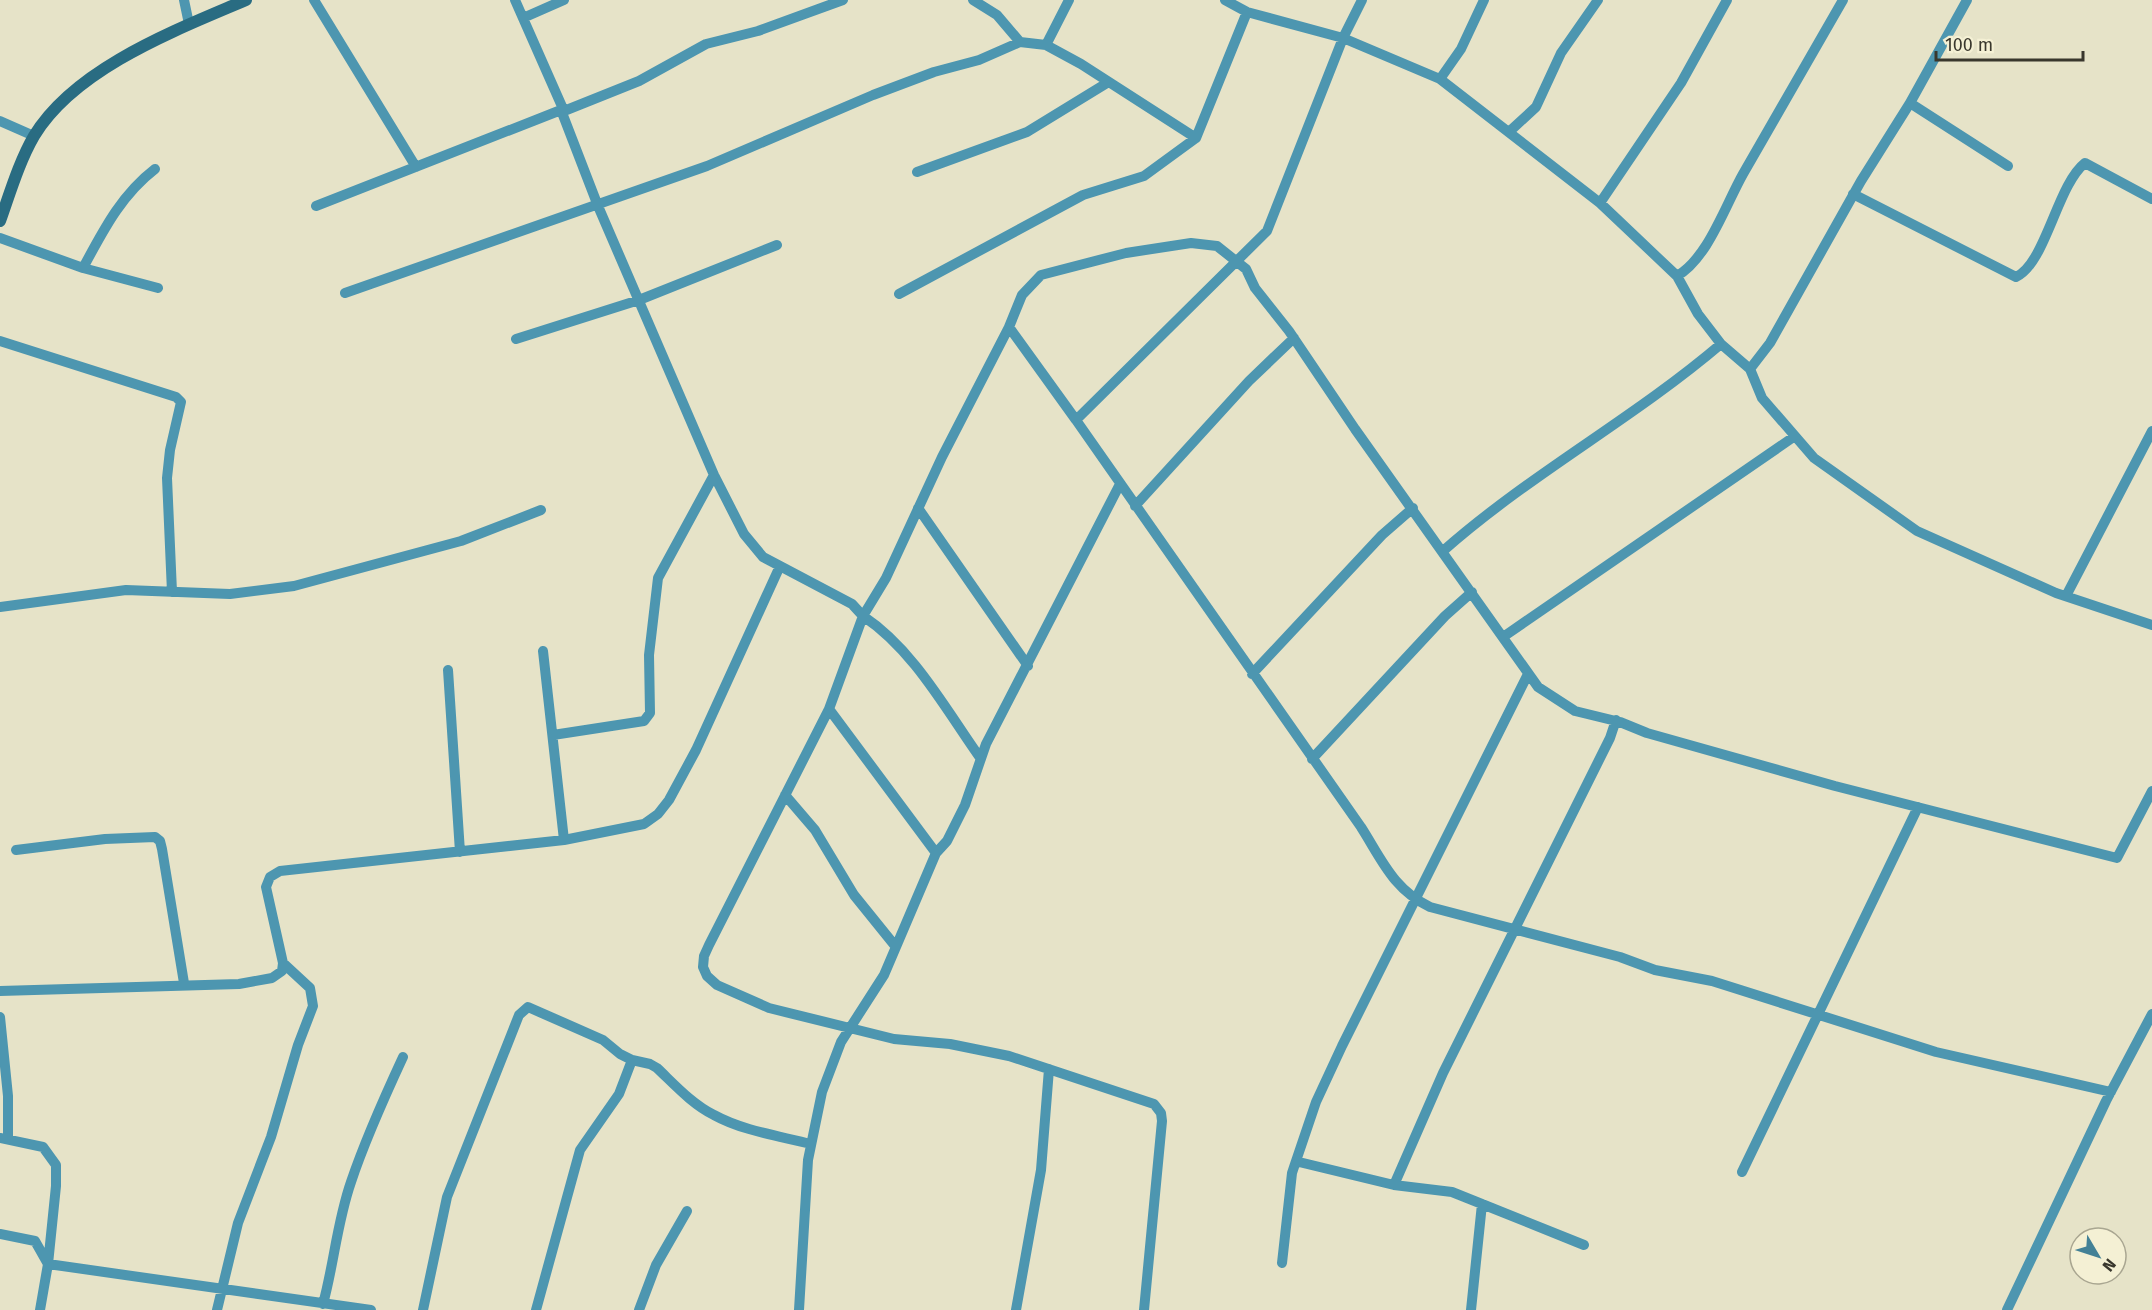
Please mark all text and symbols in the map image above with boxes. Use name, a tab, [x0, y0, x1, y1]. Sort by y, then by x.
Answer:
scale bar	[1936, 24, 2083, 62]
text: 100 m	[1945, 34, 1993, 56]
north arrow	[2068, 1226, 2128, 1286]
text: N	[2099, 1255, 2120, 1275]

